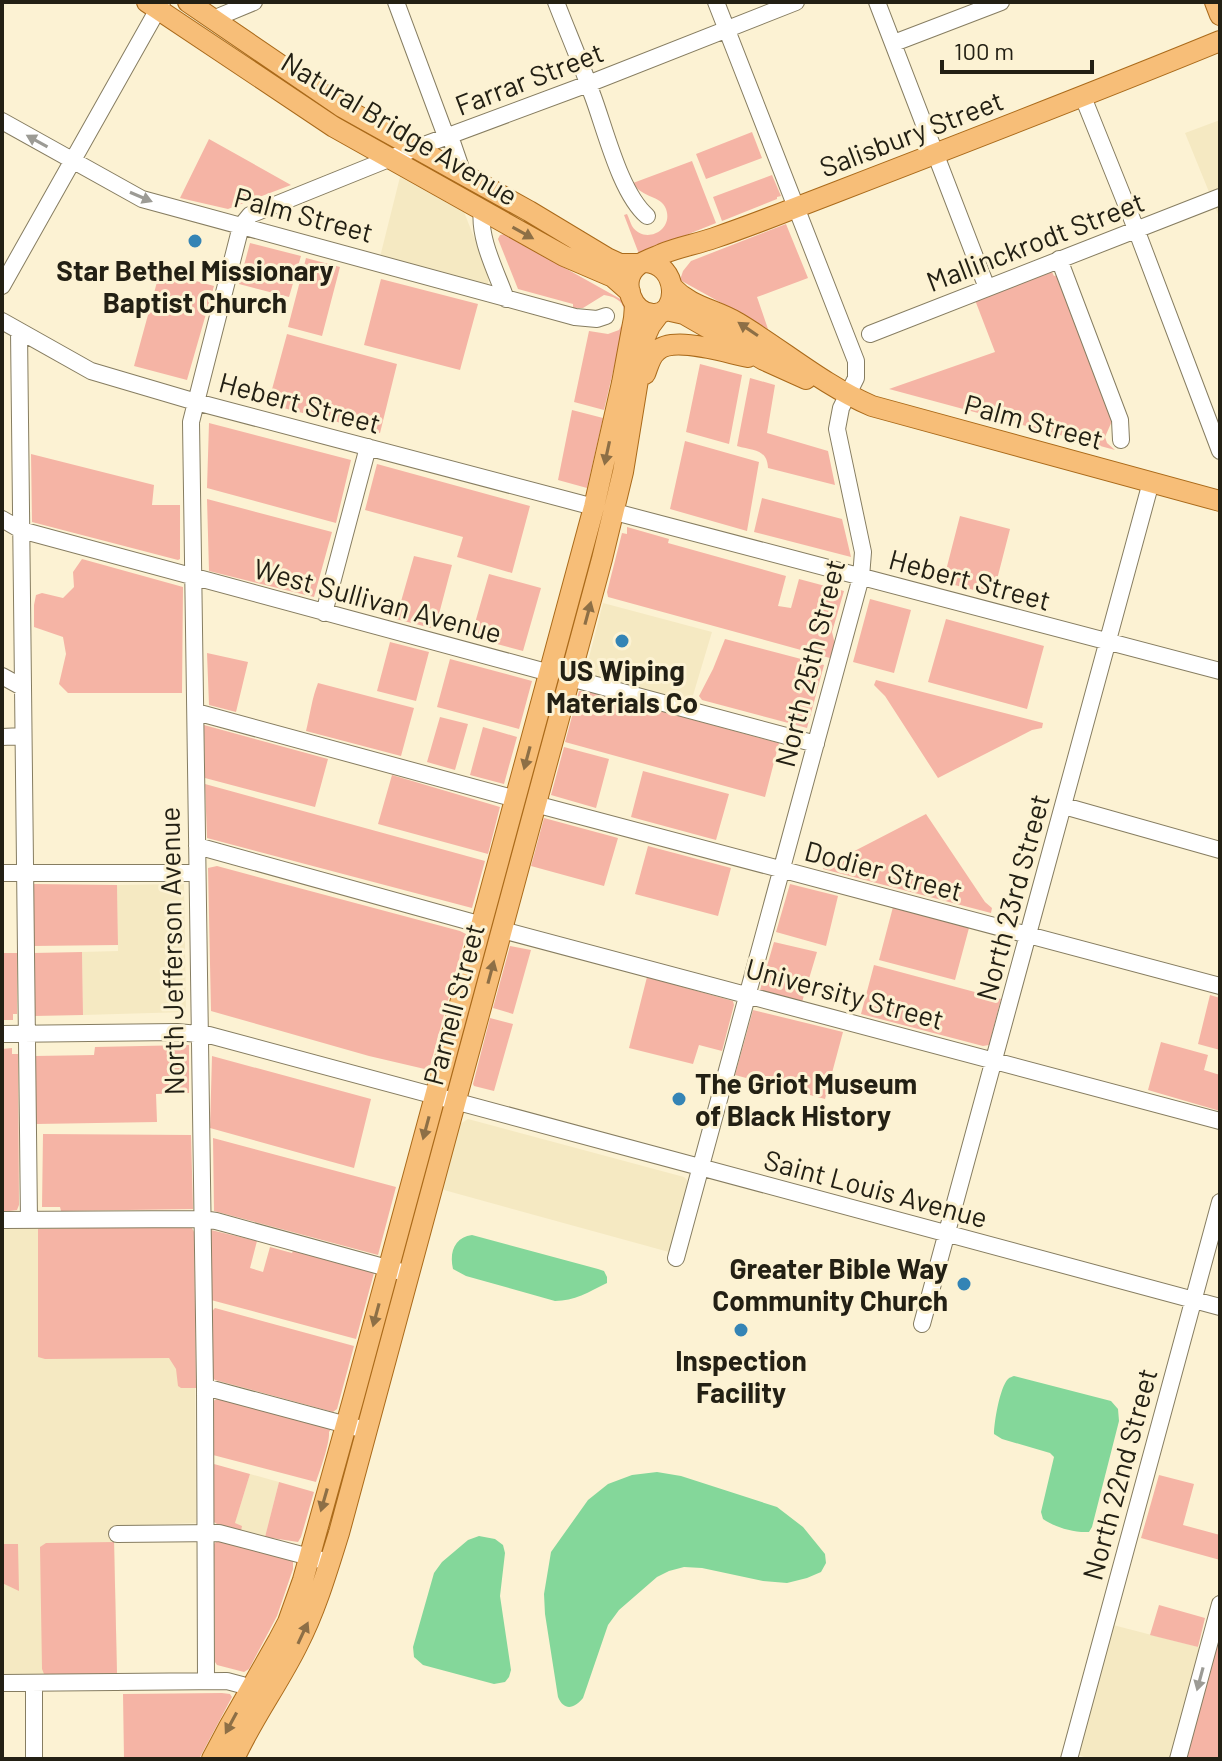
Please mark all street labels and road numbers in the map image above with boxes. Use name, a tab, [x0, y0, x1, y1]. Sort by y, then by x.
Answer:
street label: Farrar Street	[450, 34, 608, 122]
street label: Natural Bridge Avenue	[276, 44, 524, 212]
street label: Salisbury Street	[814, 82, 1008, 184]
street label: Palm Street	[231, 179, 377, 249]
street label: Mallinckrodt Street	[921, 184, 1149, 298]
street label: Hebert Street	[215, 364, 385, 440]
street label: Palm Street	[961, 386, 1107, 456]
street label: Hebert Street	[885, 541, 1055, 617]
street label: West Sullivan Avenue	[250, 551, 506, 649]
street label: North 25th Street	[767, 556, 851, 770]
street label: North 23rd Street	[968, 790, 1056, 1004]
street label: North Jefferson Avenue	[151, 806, 191, 1096]
street label: Dodier Street	[801, 833, 967, 907]
street label: Parnell Street	[415, 920, 491, 1088]
street label: University Street	[742, 950, 948, 1036]
street label: Saint Louis Avenue	[761, 1142, 991, 1234]
street label: North 22nd Street	[1074, 1364, 1164, 1584]

